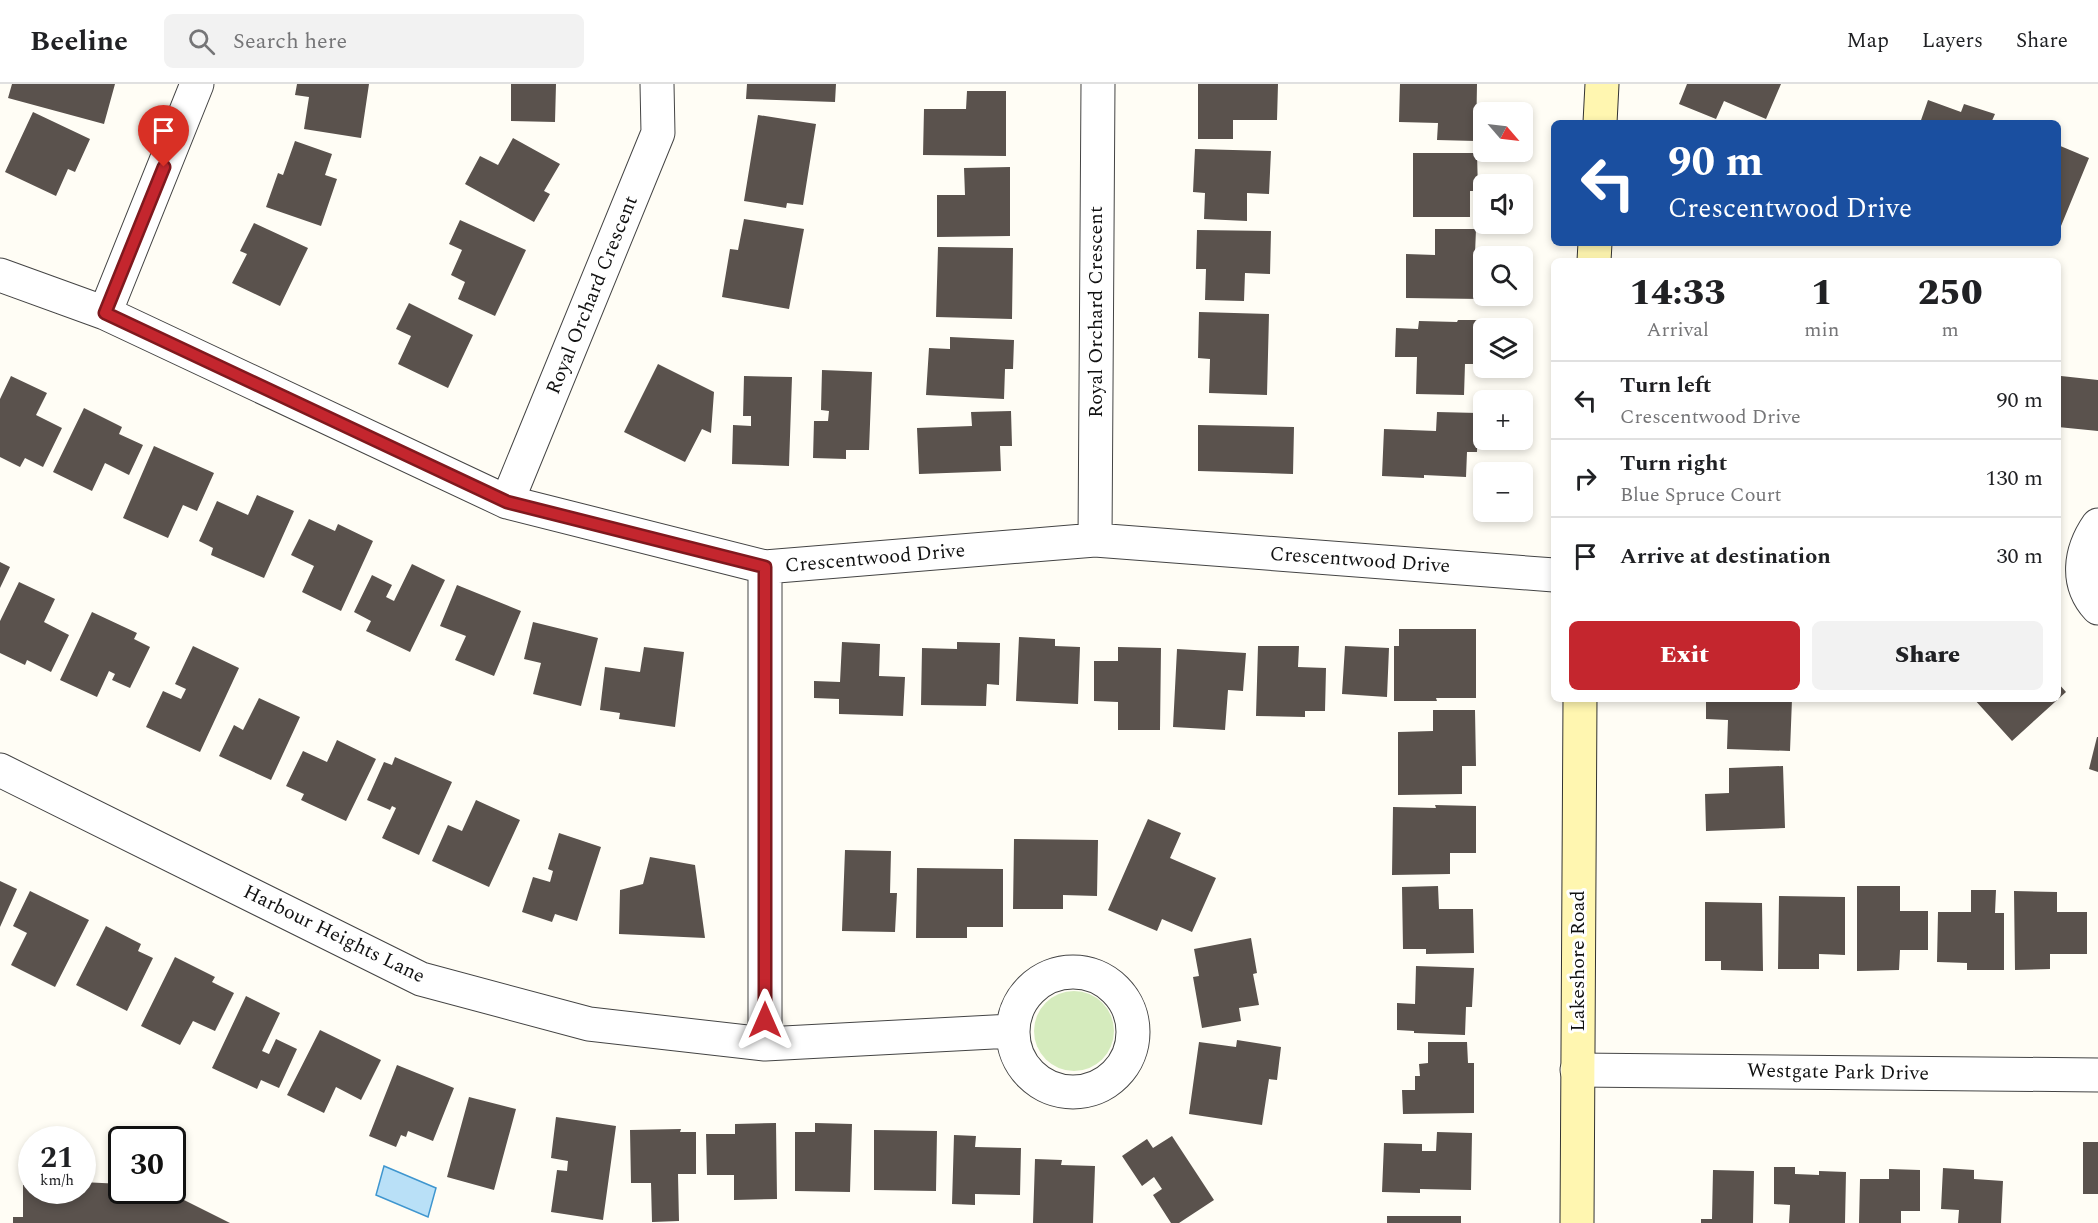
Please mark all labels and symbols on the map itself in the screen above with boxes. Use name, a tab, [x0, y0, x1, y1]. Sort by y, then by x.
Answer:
north arrow	[1473, 102, 1533, 162]
pin	[138, 105, 189, 167]
street label: Royal Orchard Crescent	[538, 191, 646, 399]
street label: Royal Orchard Crescent	[1081, 206, 1111, 418]
street label: Crescentwood Drive	[784, 535, 966, 581]
street label: Crescentwood Drive	[1269, 539, 1451, 581]
street label: Harbour Heights Lane	[238, 877, 430, 991]
street label: Lakeshore Road	[1563, 890, 1593, 1032]
position arrow	[733, 988, 797, 1052]
street label: Westgate Park Drive	[1747, 1055, 1929, 1089]
speed limit sign: 30	[108, 1126, 186, 1204]

